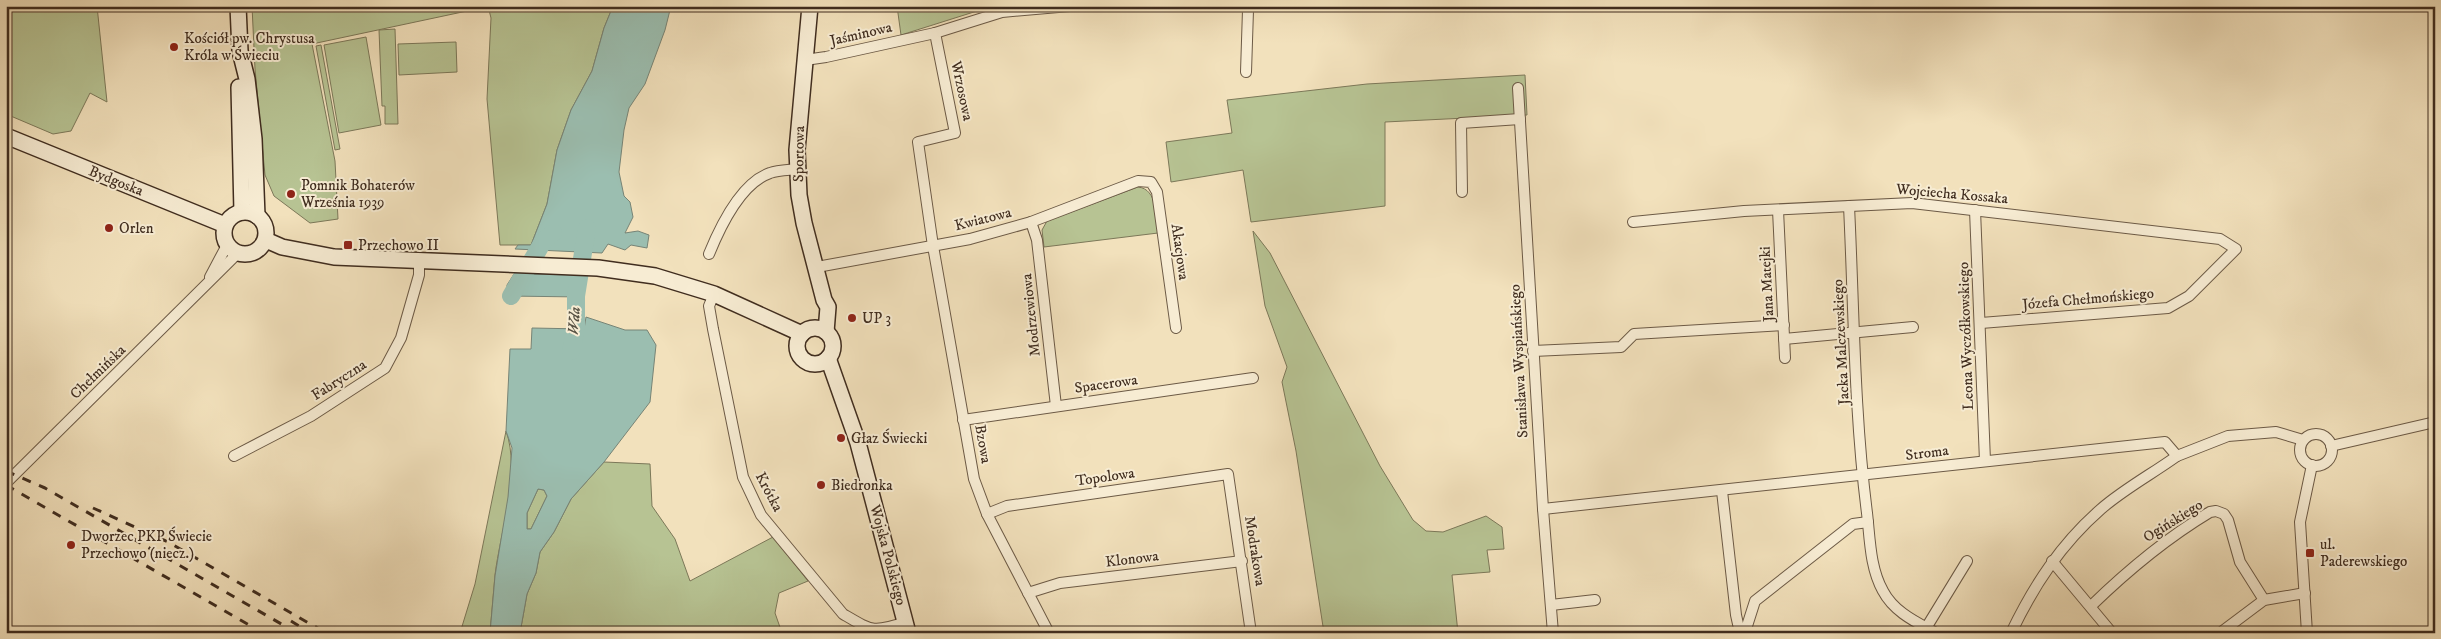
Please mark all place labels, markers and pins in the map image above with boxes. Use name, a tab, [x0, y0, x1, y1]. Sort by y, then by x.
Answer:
place label: Kościół pw. Chrystusa Króla w Świeciu	[184, 29, 315, 65]
marker: Kościół pw. Chrystusa Króla w Świeciu	[168, 41, 180, 53]
place label: Pomnik Bohaterów Września 1939	[300, 176, 415, 212]
marker: Pomnik Bohaterów Września 1939	[285, 188, 297, 200]
place label: Orlen	[119, 219, 154, 238]
marker: Orlen	[103, 222, 115, 234]
place label: Przechowo II	[358, 236, 439, 255]
marker: Przechowo II	[342, 239, 354, 251]
place label: UP 3	[862, 309, 891, 328]
marker: UP 3	[846, 312, 858, 324]
place label: Głaz Świecki	[851, 428, 927, 448]
marker: Głaz Świecki	[835, 432, 847, 444]
place label: Biedronka	[831, 476, 893, 495]
marker: Biedronka	[815, 479, 827, 491]
place label: Dworzec PKP Świecie Przechowo (niecz.)	[81, 526, 212, 563]
place label: ul. Paderewskiego	[2320, 535, 2407, 571]
marker: Dworzec PKP Świecie Przechowo (niecz.)	[65, 539, 77, 551]
marker: ul. Paderewskiego	[2304, 547, 2316, 559]

